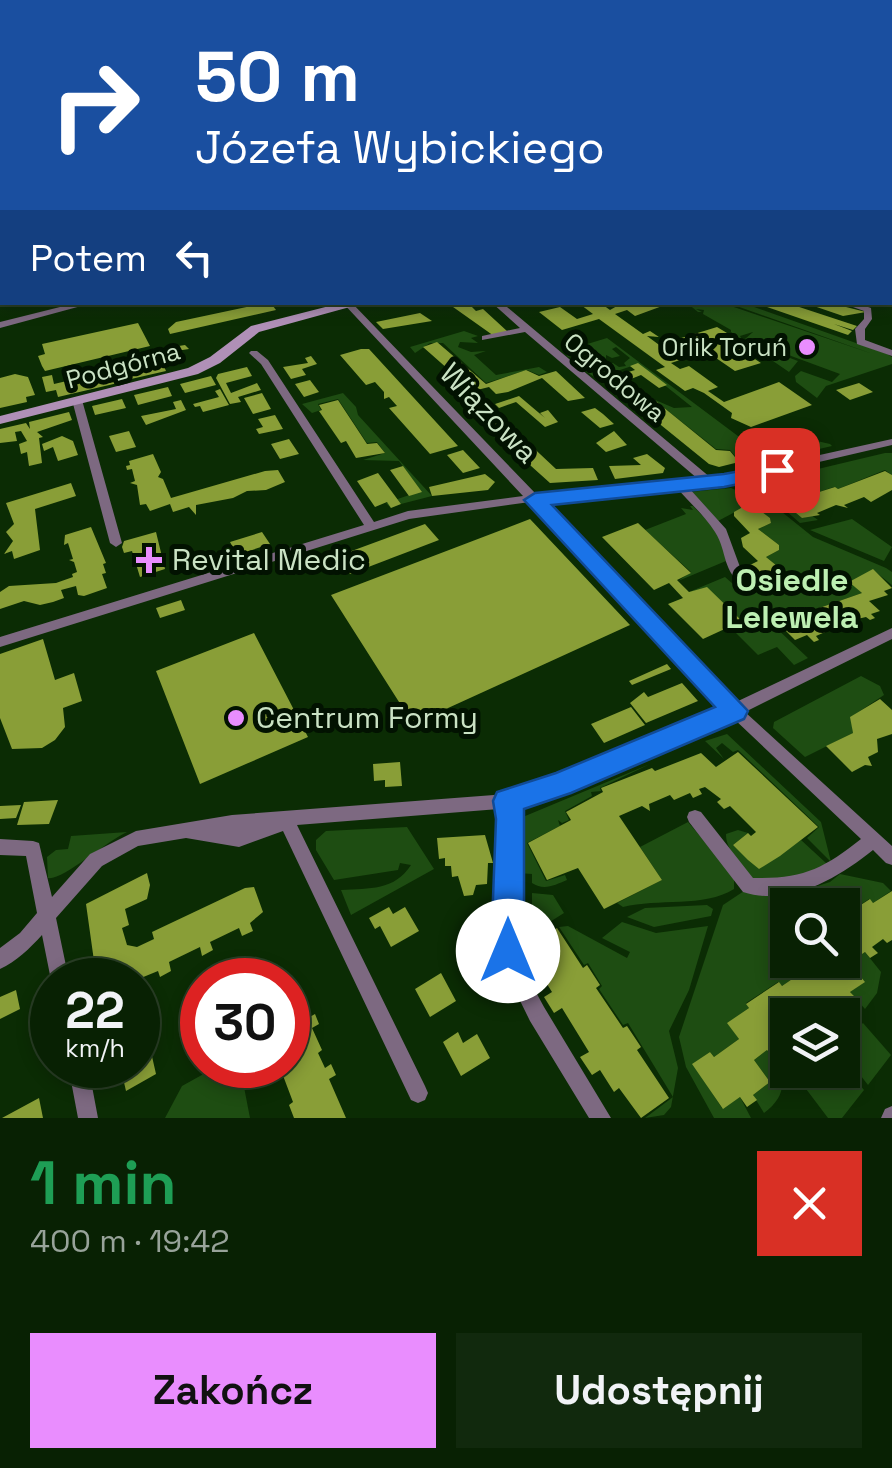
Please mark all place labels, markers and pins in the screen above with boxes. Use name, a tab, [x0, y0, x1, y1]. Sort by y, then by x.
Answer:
place label: Orlik Toruń	[662, 331, 787, 363]
marker: Orlik Toruń	[796, 336, 818, 358]
pin	[735, 428, 820, 513]
place label: Revital Medic	[172, 540, 366, 579]
marker: Revital Medic	[136, 547, 162, 573]
place label: Centrum Formy	[256, 698, 478, 737]
marker: Centrum Formy	[225, 707, 247, 729]

